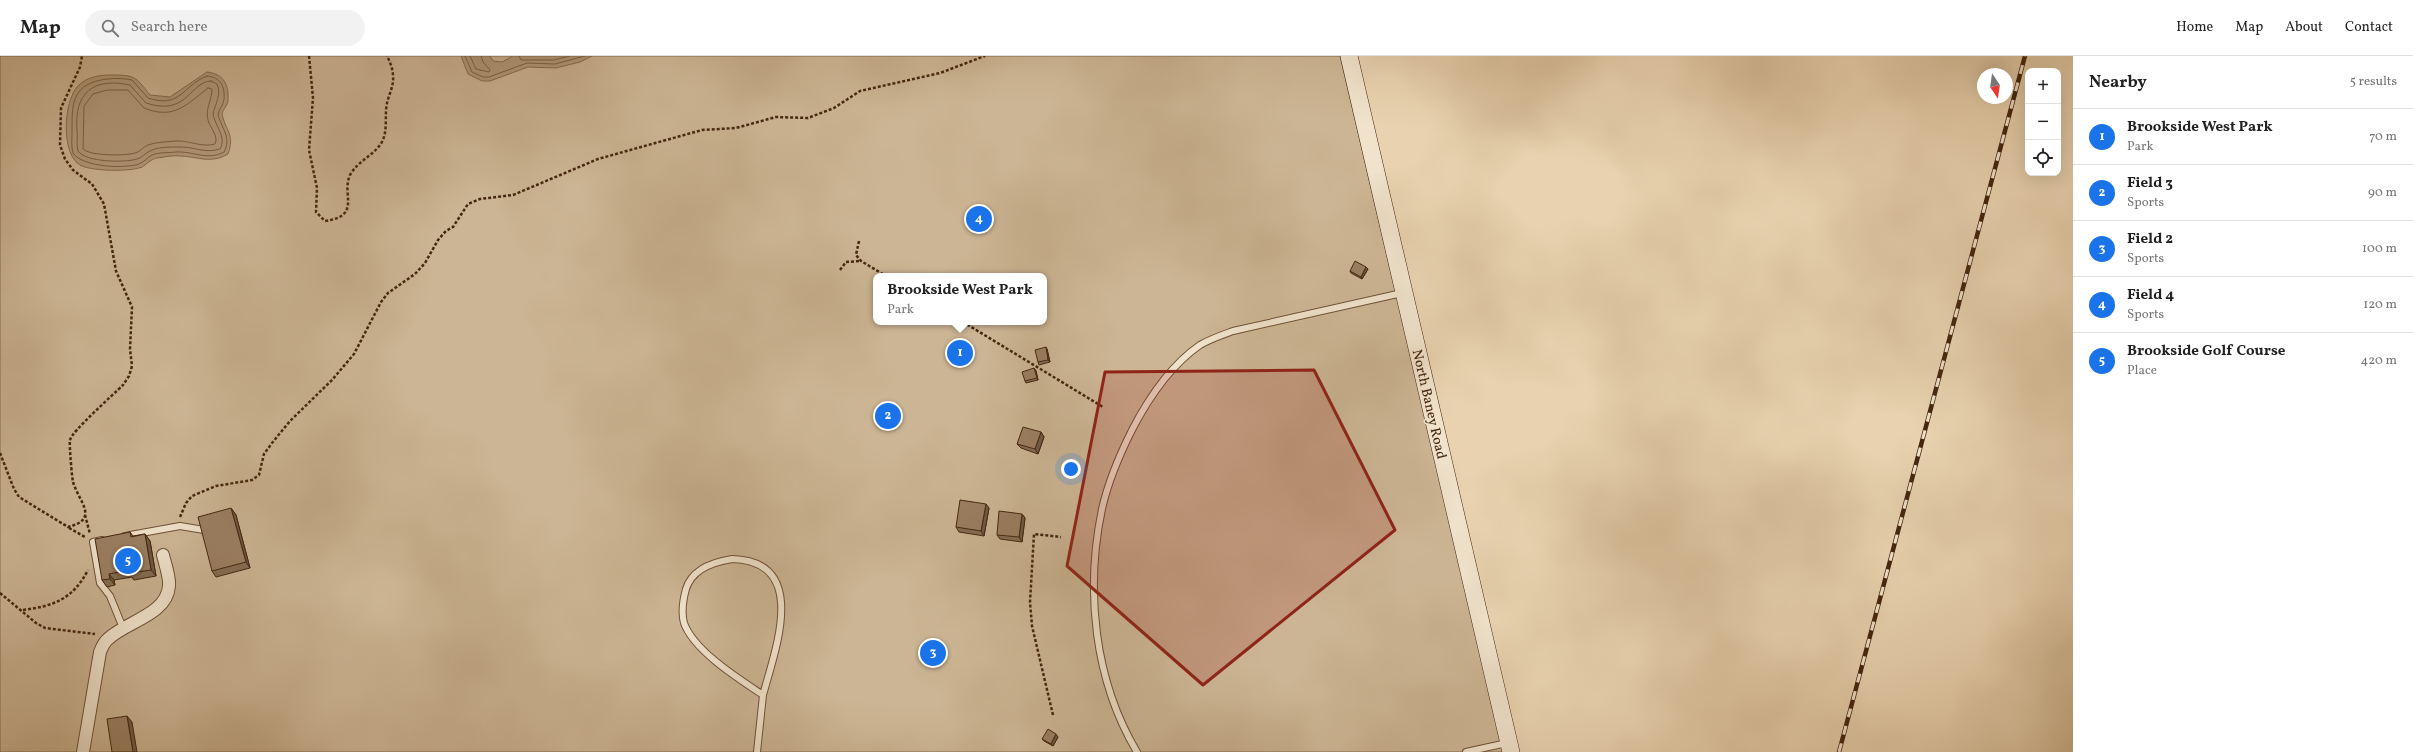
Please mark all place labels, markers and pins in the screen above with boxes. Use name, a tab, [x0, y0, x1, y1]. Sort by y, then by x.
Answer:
pin: 4	[966, 204, 992, 234]
pin: 1	[947, 338, 973, 368]
pin: 2	[875, 401, 901, 431]
pin: 5	[115, 546, 141, 576]
pin: 3	[920, 638, 946, 668]

